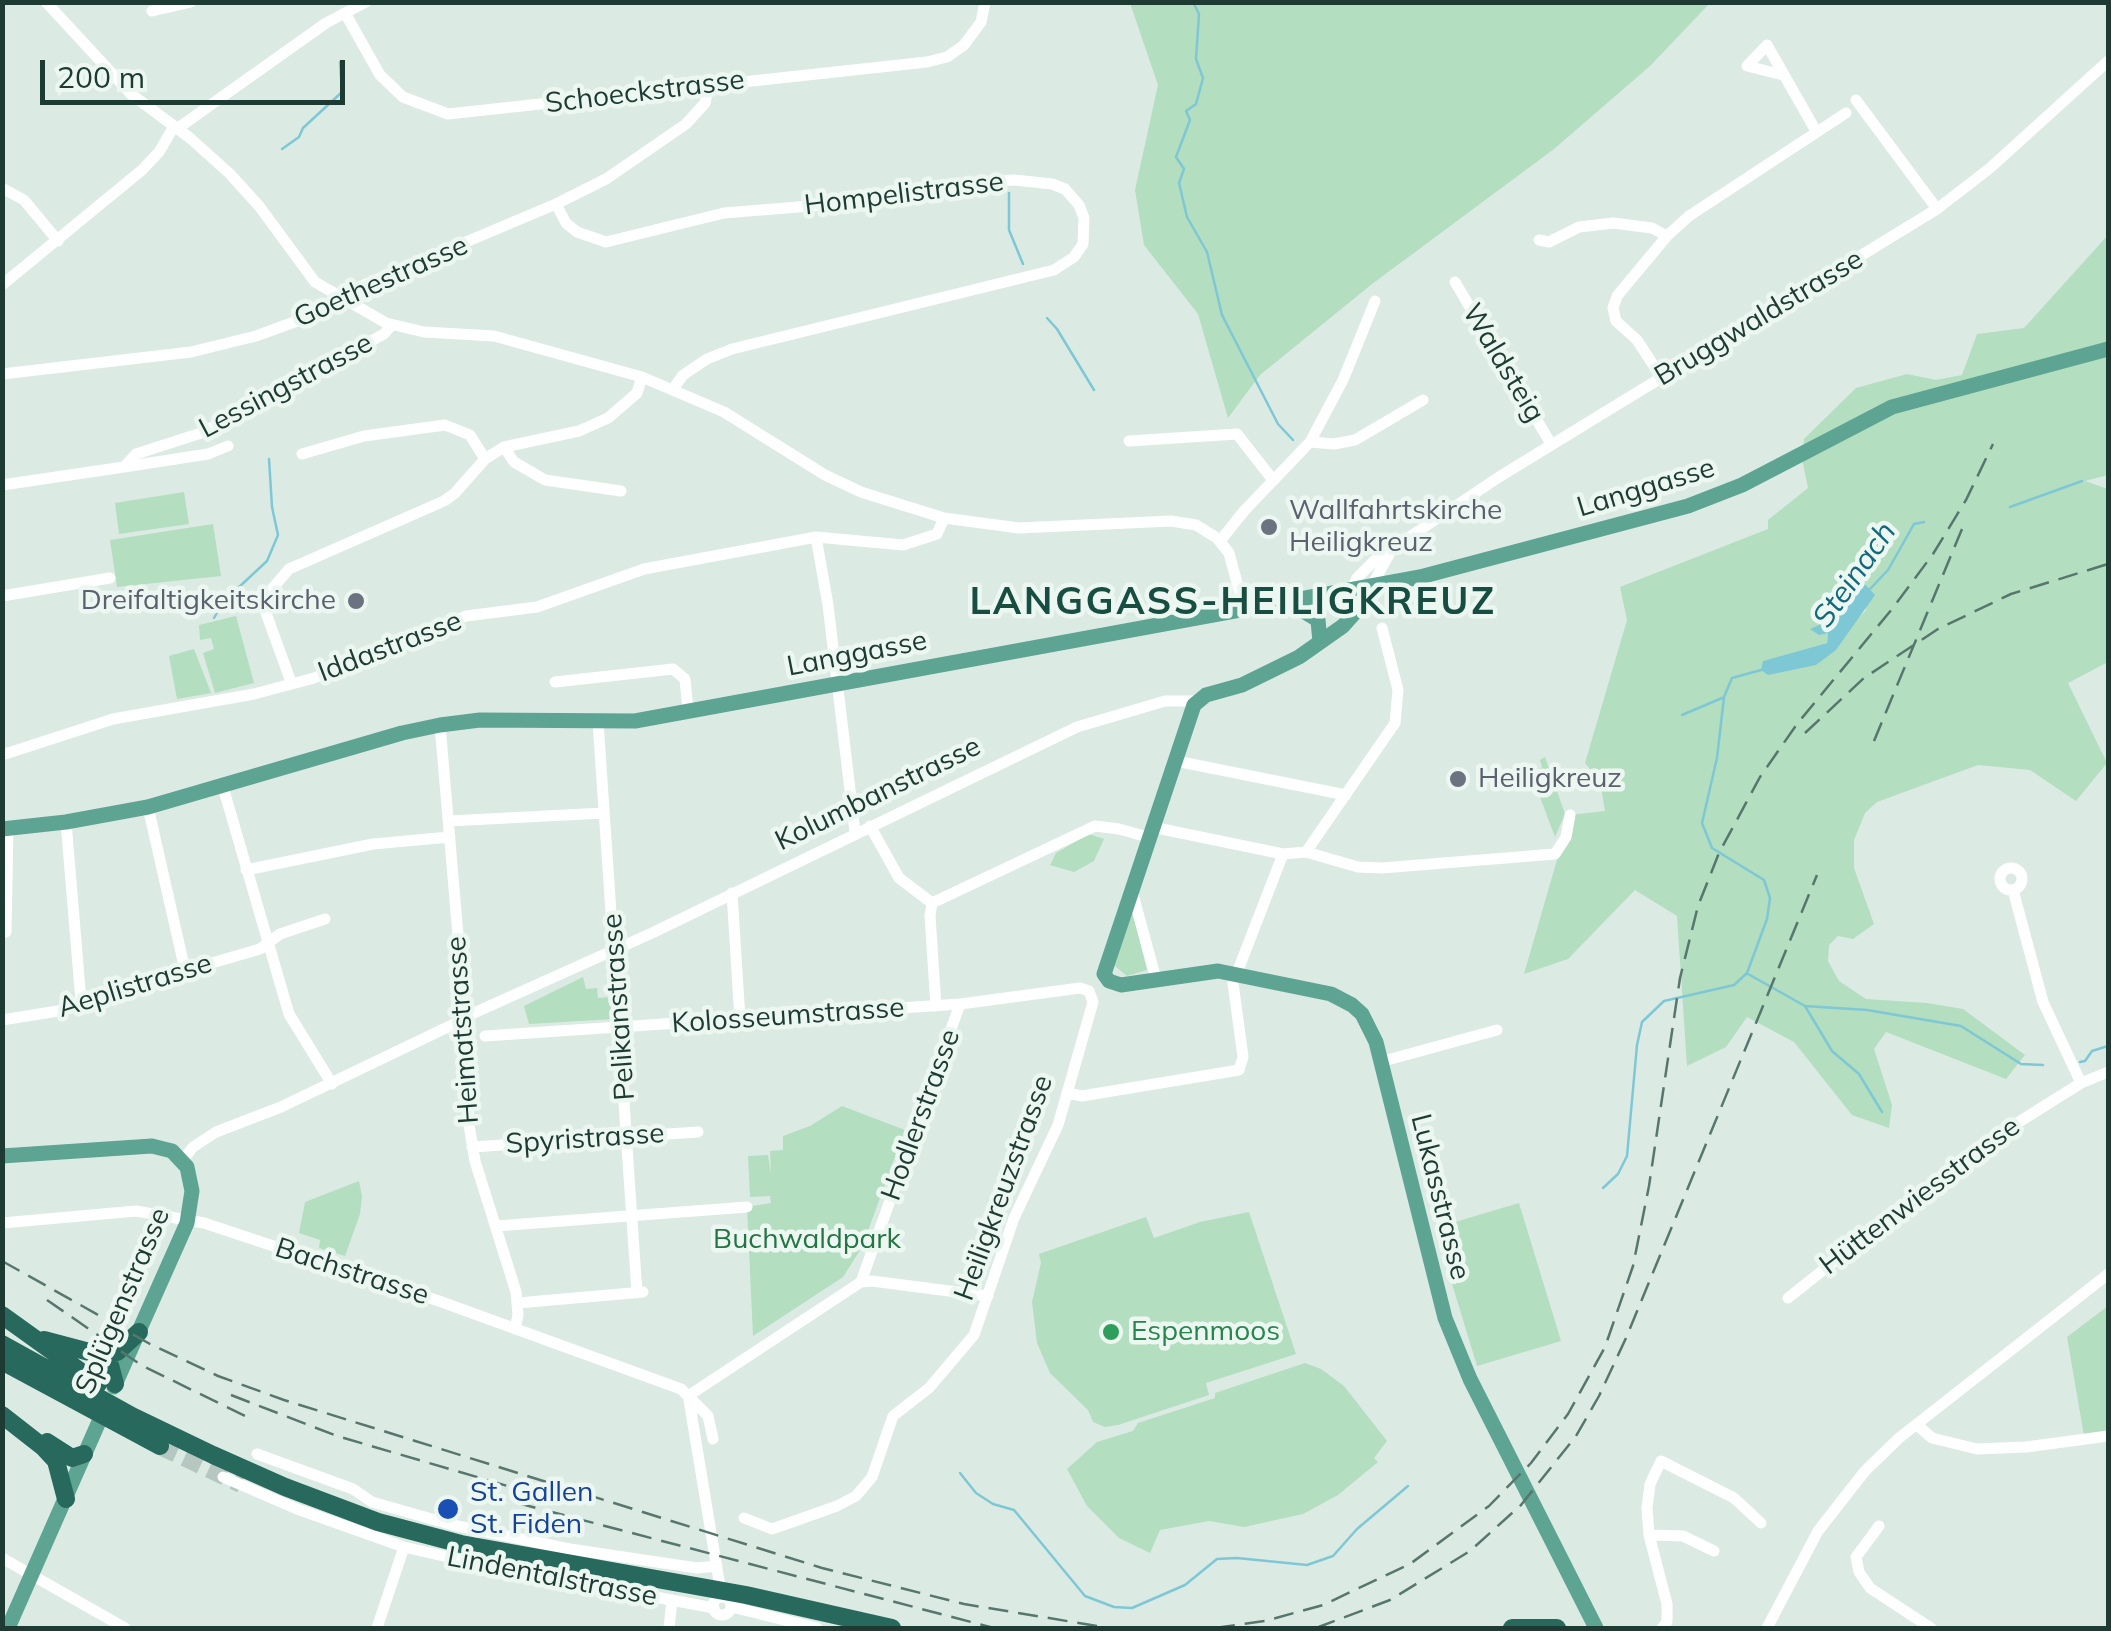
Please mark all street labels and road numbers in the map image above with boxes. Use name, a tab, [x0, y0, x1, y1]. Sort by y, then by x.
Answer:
street label: Schoeckstrasse	[544, 63, 746, 121]
street label: Hompelistrasse	[802, 165, 1006, 223]
street label: Goethestrasse	[289, 229, 473, 335]
street label: Bruggwaldstrasse	[1649, 243, 1869, 393]
street label: Waldsteig	[1455, 298, 1551, 428]
street label: Lessingstrasse	[194, 326, 378, 446]
street label: Langgasse	[1573, 451, 1719, 525]
street label: Iddastrasse	[313, 604, 467, 690]
street label: Langgasse	[784, 624, 930, 684]
street label: Kolumbanstrasse	[770, 730, 986, 858]
street label: Pelikanstrasse	[596, 913, 642, 1101]
street label: Heimatstrasse	[440, 935, 486, 1125]
street label: Aeplistrasse	[54, 947, 216, 1025]
street label: Kolosseumstrasse	[671, 991, 905, 1041]
street label: Hodlerstrasse	[875, 1025, 967, 1205]
street label: Heiligkreuzstrasse	[948, 1071, 1060, 1305]
street label: Hüttenwiesstrasse	[1813, 1110, 2027, 1282]
street label: Lukasstrasse	[1403, 1111, 1477, 1283]
street label: Spyristrasse	[504, 1117, 666, 1161]
street label: Splügenstrasse	[69, 1203, 177, 1399]
street label: Bachstrasse	[271, 1231, 433, 1313]
street label: Lindentalstrasse	[444, 1540, 660, 1614]

